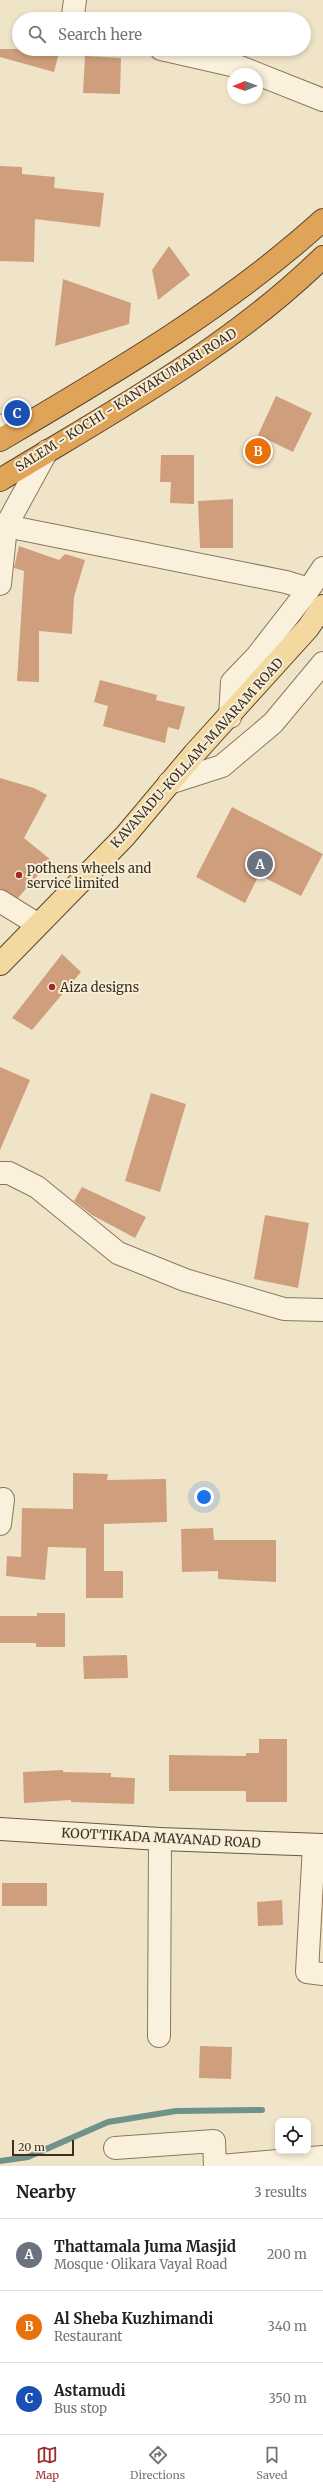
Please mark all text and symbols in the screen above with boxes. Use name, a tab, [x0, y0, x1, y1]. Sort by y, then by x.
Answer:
search box	[12, 12, 311, 56]
icon: search	[26, 23, 48, 45]
text: Search here	[58, 25, 142, 44]
north arrow	[227, 68, 263, 104]
street label: SALEM - KOCHI - KANYAKUMARI ROAD	[13, 325, 239, 475]
pin: C	[4, 398, 30, 428]
pin: B	[245, 436, 271, 466]
street label: KAVANADU-KOLLAM-MAVARAM ROAD	[107, 654, 287, 852]
pin: A	[247, 849, 273, 879]
place label: pothens wheels and service limited	[27, 860, 152, 892]
marker: pothens wheels and service limited	[14, 870, 24, 880]
place label: Aiza designs	[59, 979, 139, 996]
marker: Aiza designs	[47, 982, 57, 992]
your location	[194, 1487, 214, 1507]
street label: KOOTTIKADA MAYANAD ROAD	[61, 1824, 261, 1852]
map controls	[275, 2118, 311, 2154]
button: locate	[275, 2118, 311, 2154]
scale bar	[12, 2138, 74, 2157]
text: 20 m	[18, 2140, 45, 2154]
text: Nearby	[16, 2181, 76, 2203]
text: 3 results	[254, 2184, 307, 2201]
text: Thattamala Juma Masjid	[54, 2237, 236, 2256]
text: A	[24, 2246, 34, 2263]
text: 200 m	[267, 2246, 307, 2263]
text: Mosque · Olikara Vayal Road	[54, 2256, 227, 2273]
text: Al Sheba Kuzhimandi	[54, 2309, 213, 2328]
text: B	[24, 2318, 34, 2335]
text: 340 m	[268, 2318, 307, 2335]
text: Restaurant	[54, 2328, 122, 2345]
text: Astamudi	[54, 2381, 126, 2400]
text: C	[25, 2390, 33, 2407]
text: 350 m	[269, 2390, 307, 2407]
text: Bus stop	[54, 2400, 107, 2417]
tab: Map	[36, 2444, 59, 2482]
tab: Directions	[130, 2444, 185, 2482]
tab: Saved	[256, 2444, 287, 2482]

